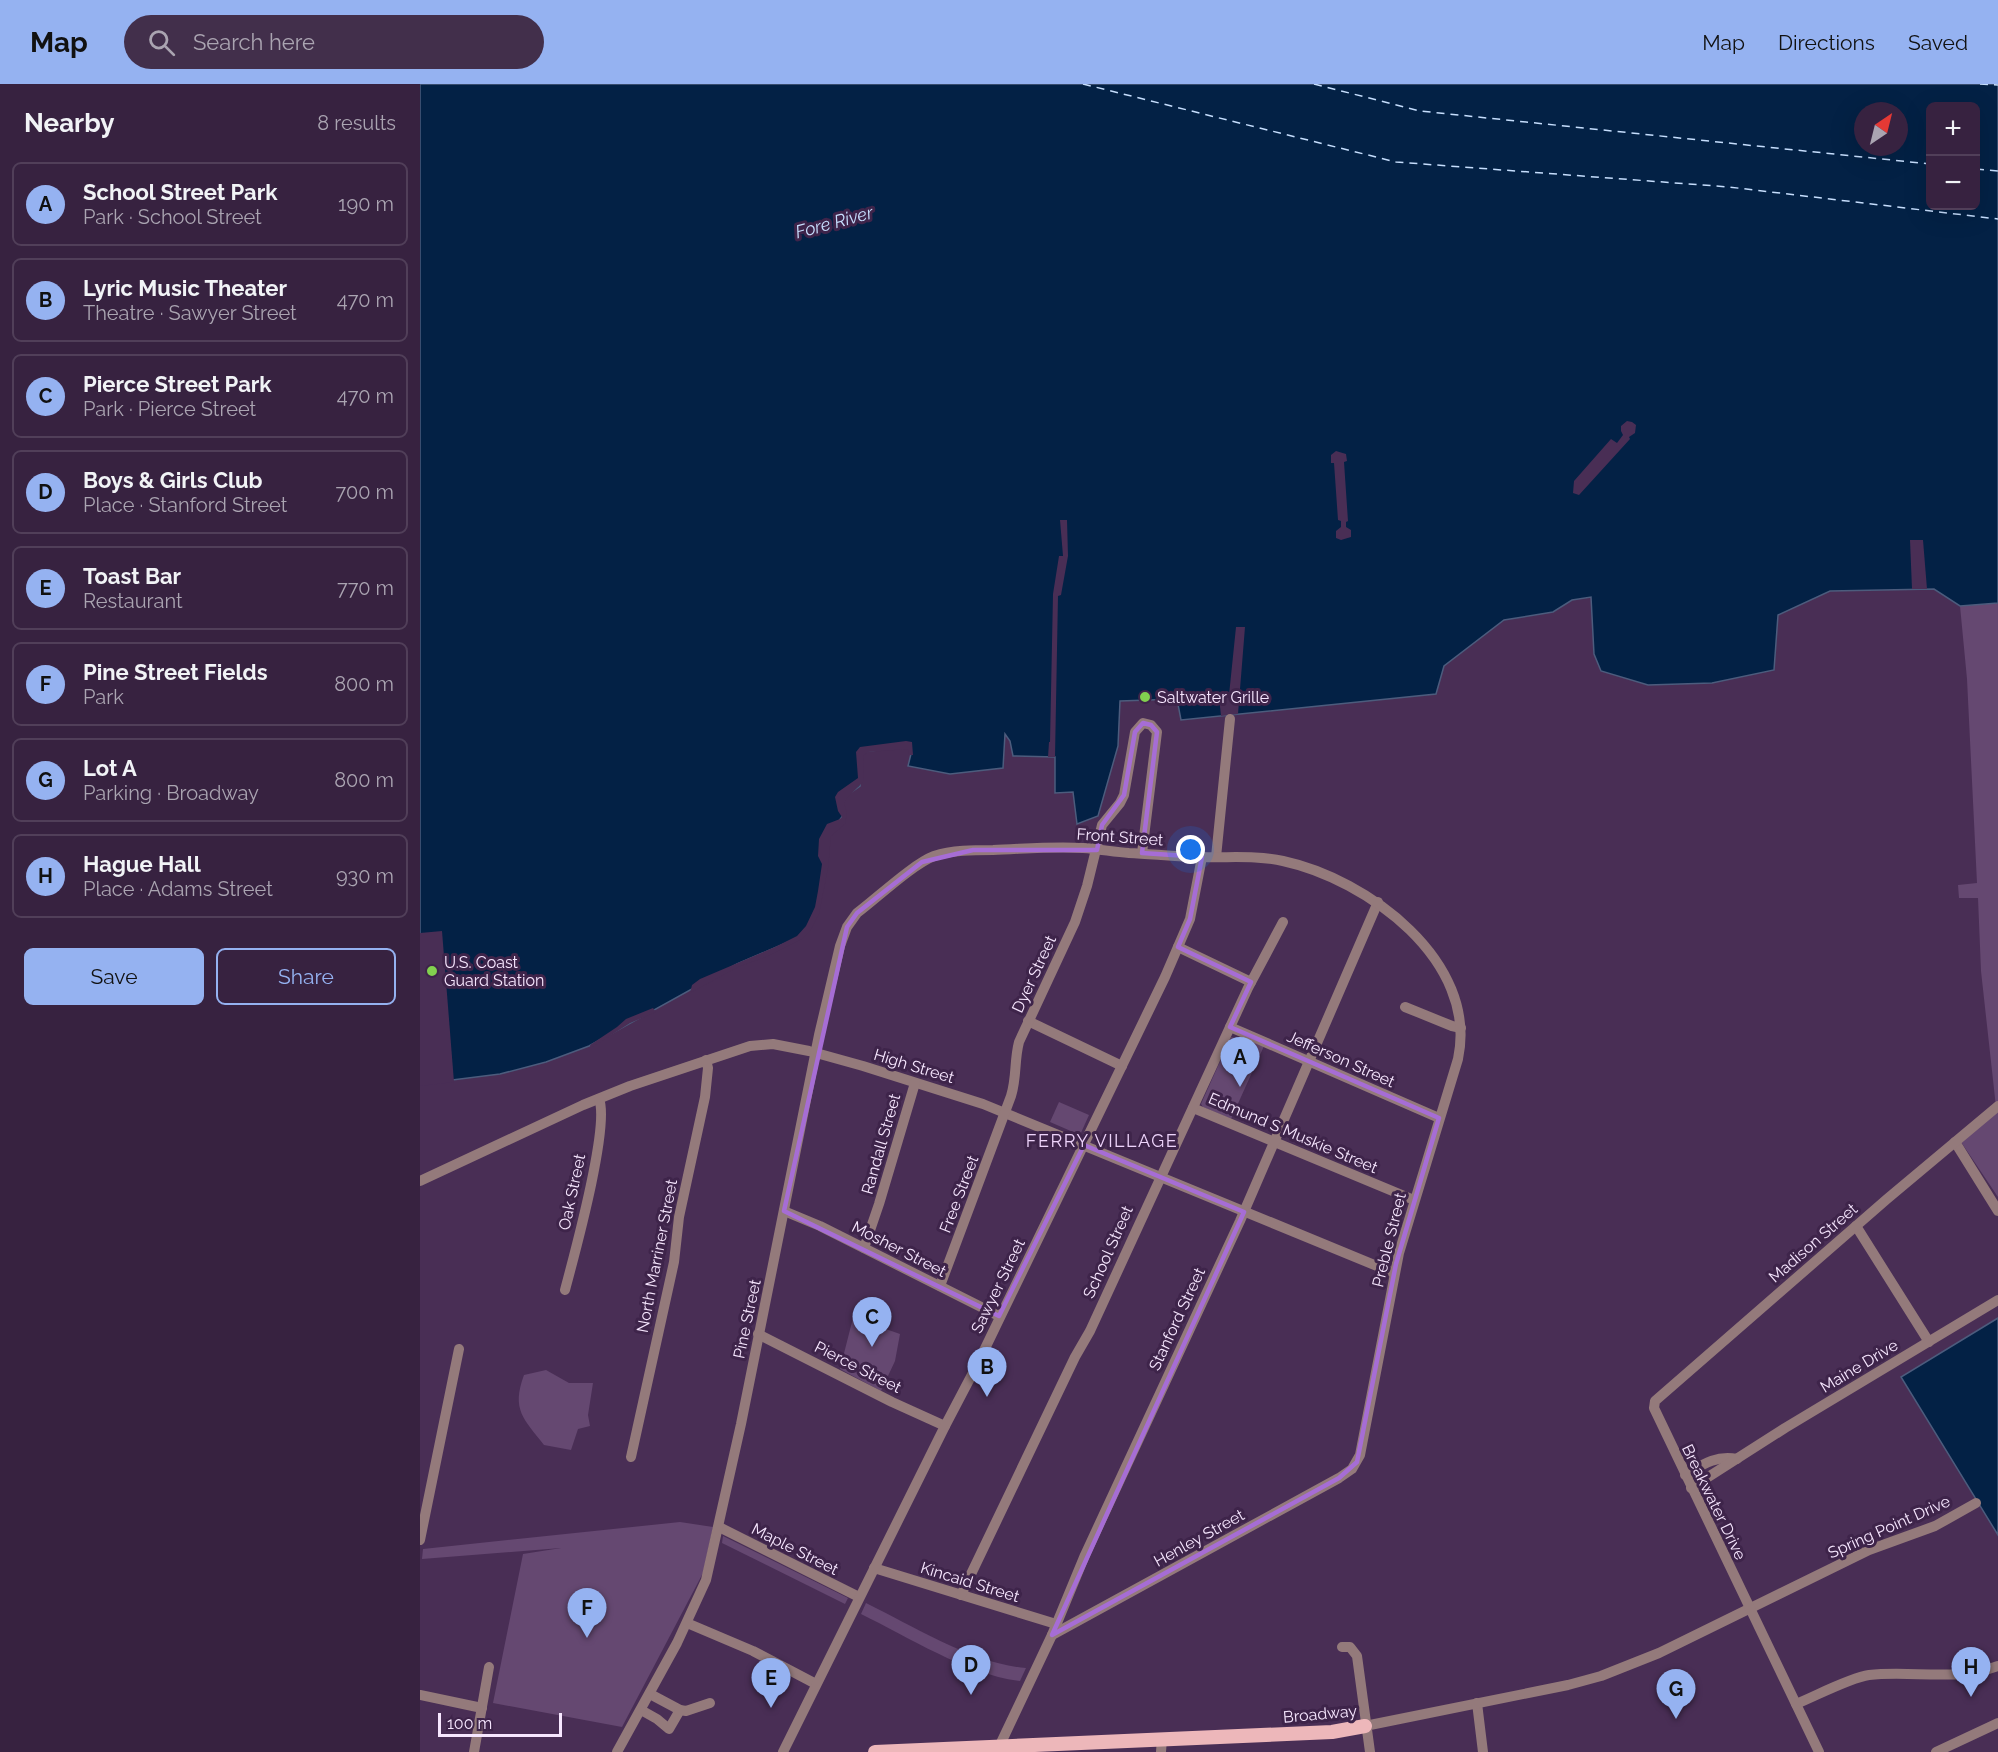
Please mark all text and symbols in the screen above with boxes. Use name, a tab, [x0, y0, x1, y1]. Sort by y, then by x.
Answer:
search box	[124, 15, 544, 69]
text: Map	[30, 26, 88, 59]
icon: search	[145, 26, 178, 59]
text: Search here	[193, 29, 315, 55]
text: Map	[1702, 30, 1745, 55]
text: Directions	[1778, 30, 1875, 55]
text: Saved	[1908, 30, 1968, 55]
north arrow	[1854, 102, 1908, 156]
map controls	[1926, 102, 1980, 210]
button: +	[1926, 102, 1980, 156]
text: Nearby	[24, 108, 114, 138]
text: 8 results	[317, 111, 396, 135]
button: −	[1926, 156, 1980, 210]
text: School Street Park	[83, 179, 277, 205]
text: A	[39, 192, 52, 216]
text: 190 m	[338, 192, 394, 216]
water label: Fore River	[793, 201, 876, 242]
text: Park · School Street	[83, 205, 262, 229]
text: Lyric Music Theater	[83, 275, 287, 301]
text: B	[39, 288, 52, 312]
text: 470 m	[337, 288, 394, 312]
text: Theatre · Sawyer Street	[83, 301, 297, 325]
text: Pierce Street Park	[83, 371, 272, 397]
text: C	[39, 384, 52, 408]
text: 470 m	[337, 384, 394, 408]
text: Park · Pierce Street	[83, 397, 256, 421]
text: Boys & Girls Club	[83, 467, 263, 493]
text: D	[38, 480, 53, 504]
text: 700 m	[335, 480, 394, 504]
text: Place · Stanford Street	[83, 493, 287, 517]
text: Toast Bar	[83, 563, 181, 589]
text: E	[39, 576, 52, 600]
text: 770 m	[337, 576, 394, 600]
text: Restaurant	[83, 589, 183, 613]
text: Pine Street Fields	[83, 659, 268, 685]
text: F	[40, 672, 51, 696]
text: 800 m	[334, 672, 394, 696]
text: Park	[83, 685, 124, 709]
place label: Saltwater Grille	[1157, 688, 1269, 707]
marker: Saltwater Grille	[1138, 690, 1152, 704]
text: Lot A	[83, 755, 137, 781]
text: G	[38, 768, 53, 792]
text: 800 m	[334, 768, 394, 792]
text: Parking · Broadway	[83, 781, 259, 805]
street label: Front Street	[1076, 824, 1165, 850]
your location	[1176, 835, 1205, 864]
text: Hague Hall	[83, 851, 201, 877]
text: H	[38, 864, 53, 888]
text: 930 m	[336, 864, 394, 888]
text: Place · Adams Street	[83, 877, 273, 901]
street label: Dyer Street	[1008, 932, 1060, 1016]
button: Save	[24, 948, 204, 1005]
button: Share	[216, 948, 396, 1005]
place label: U.S. Coast Guard Station	[444, 953, 544, 990]
marker: U.S. Coast Guard Station	[425, 964, 439, 978]
street label: Jefferson Street	[1284, 1027, 1398, 1092]
pin: A	[1220, 1038, 1260, 1087]
street label: High Street	[872, 1045, 957, 1087]
street label: Edmund S Muskie Street	[1206, 1089, 1381, 1178]
street label: Randall Street	[858, 1091, 905, 1196]
district label: FERRY VILLAGE	[1026, 1130, 1178, 1151]
street label: Oak Street	[555, 1151, 589, 1232]
street label: Free Street	[936, 1152, 983, 1235]
street label: North Marriner Street	[633, 1177, 681, 1334]
street label: Preble Street	[1368, 1190, 1410, 1289]
street label: Madison Street	[1765, 1199, 1862, 1287]
street label: School Street	[1079, 1202, 1137, 1301]
street label: Mosher Street	[849, 1217, 950, 1281]
street label: Sawyer Street	[967, 1235, 1029, 1336]
street label: Stanford Street	[1145, 1264, 1209, 1373]
street label: Pine Street	[729, 1277, 765, 1360]
pin: C	[852, 1298, 892, 1347]
street label: Maine Drive	[1817, 1335, 1901, 1397]
street label: Pierce Street	[811, 1337, 905, 1397]
pin: B	[968, 1348, 1006, 1397]
street label: Breakwater Drive	[1678, 1441, 1750, 1563]
street label: Spring Point Drive	[1825, 1492, 1953, 1562]
street label: Henley Street	[1150, 1505, 1248, 1571]
street label: Maple Street	[748, 1519, 842, 1579]
street label: Kincaid Street	[918, 1558, 1022, 1606]
pin: F	[568, 1588, 606, 1638]
pin: D	[952, 1646, 990, 1695]
pin: H	[1952, 1648, 1990, 1697]
pin: E	[752, 1658, 790, 1708]
pin: G	[1656, 1670, 1696, 1719]
street label: Broadway	[1282, 1701, 1358, 1727]
scale bar	[438, 1710, 562, 1738]
text: 100 m	[447, 1714, 492, 1733]

